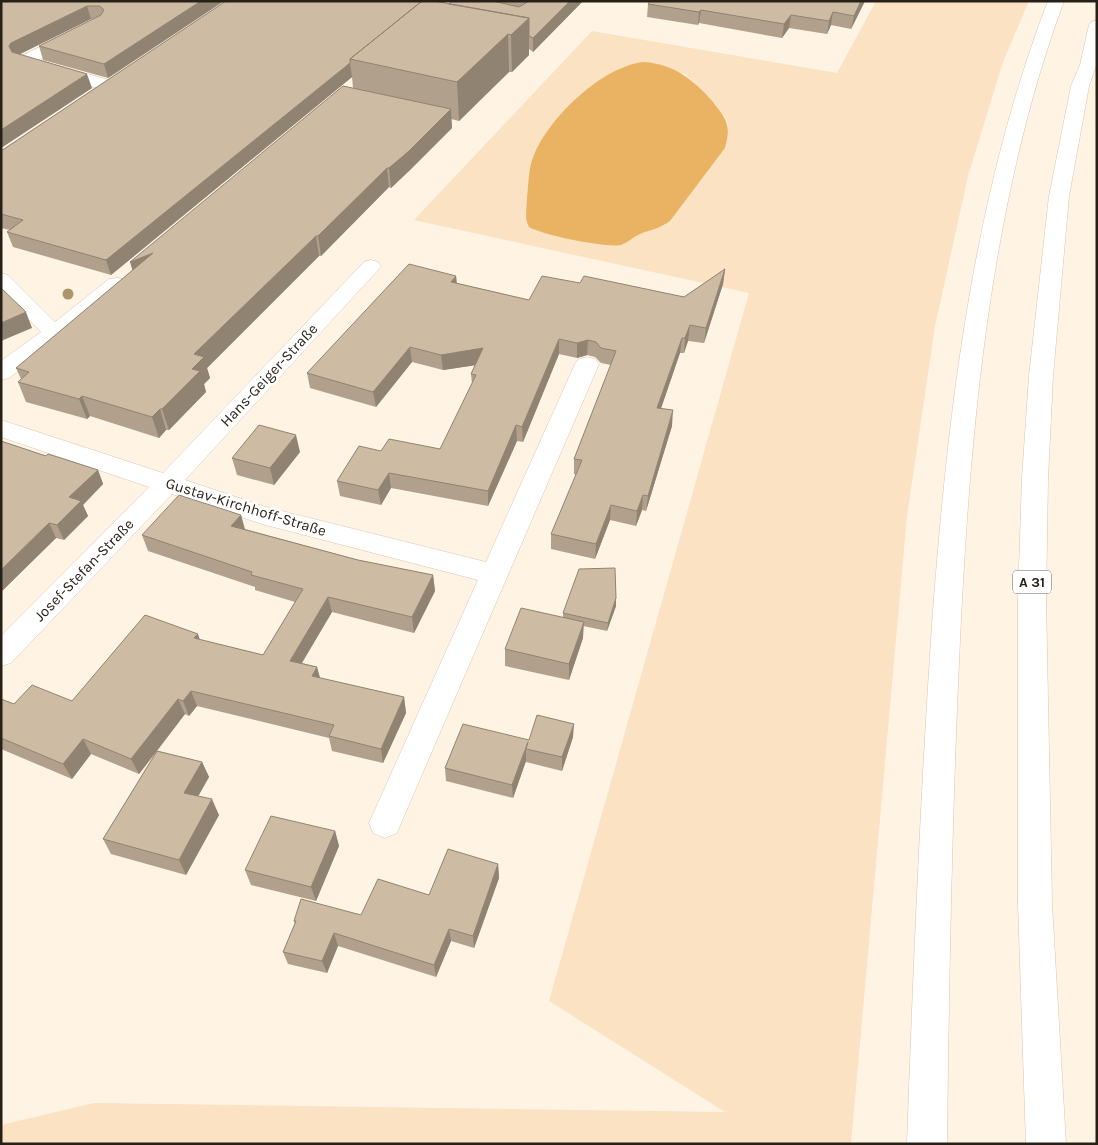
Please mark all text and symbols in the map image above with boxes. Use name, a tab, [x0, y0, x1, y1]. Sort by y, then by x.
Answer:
street label: Hans-Geiger-Straße	[217, 320, 321, 430]
street label: Gustav-Kirchhoff-Straße	[163, 474, 329, 540]
street label: Josef-Stefan-Straße	[30, 515, 138, 625]
road number: A 31	[1013, 570, 1051, 594]

